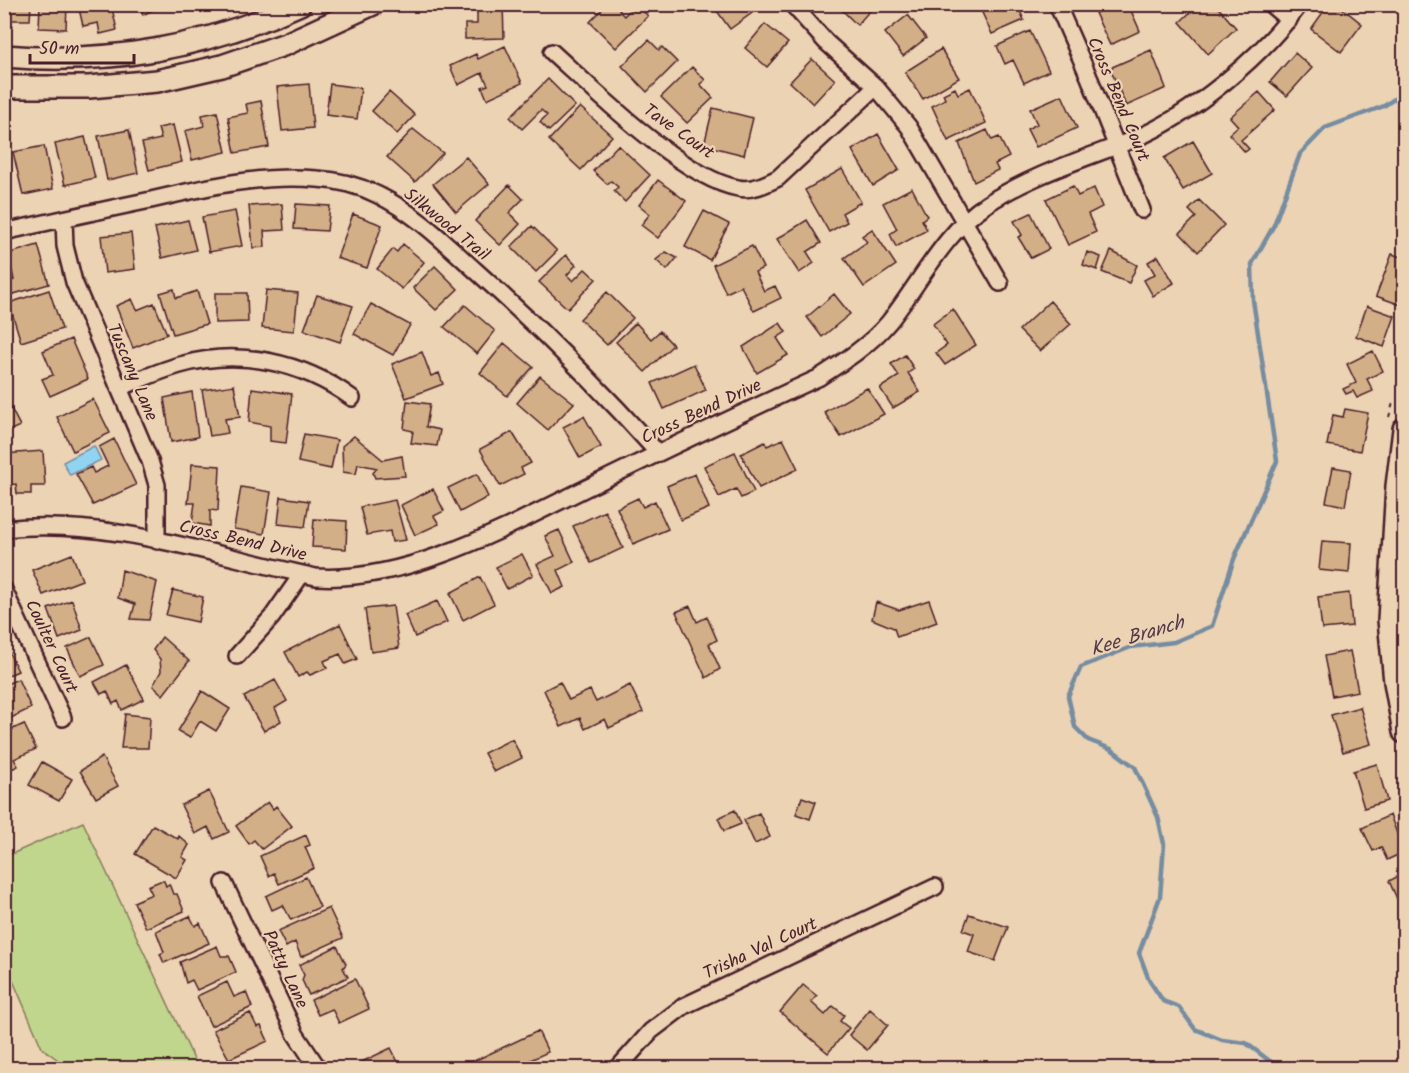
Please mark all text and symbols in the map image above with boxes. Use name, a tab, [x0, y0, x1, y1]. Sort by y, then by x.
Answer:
scale bar	[30, 27, 134, 65]
street label: Cross Bend Court	[1078, 33, 1157, 168]
text: 50 m	[39, 35, 79, 64]
street label: Tave Court	[636, 97, 721, 168]
street label: Silkwood Trail	[397, 181, 496, 270]
street label: Tuscany Lane	[98, 319, 165, 426]
street label: Cross Bend Drive	[636, 372, 767, 453]
street label: Cross Bend Drive	[176, 513, 309, 570]
street label: Coulter Court	[16, 595, 86, 699]
water label: Kee Branch	[1087, 607, 1191, 666]
street label: Trisha Val Court	[699, 910, 823, 988]
street label: Patty Lane	[254, 926, 315, 1014]

